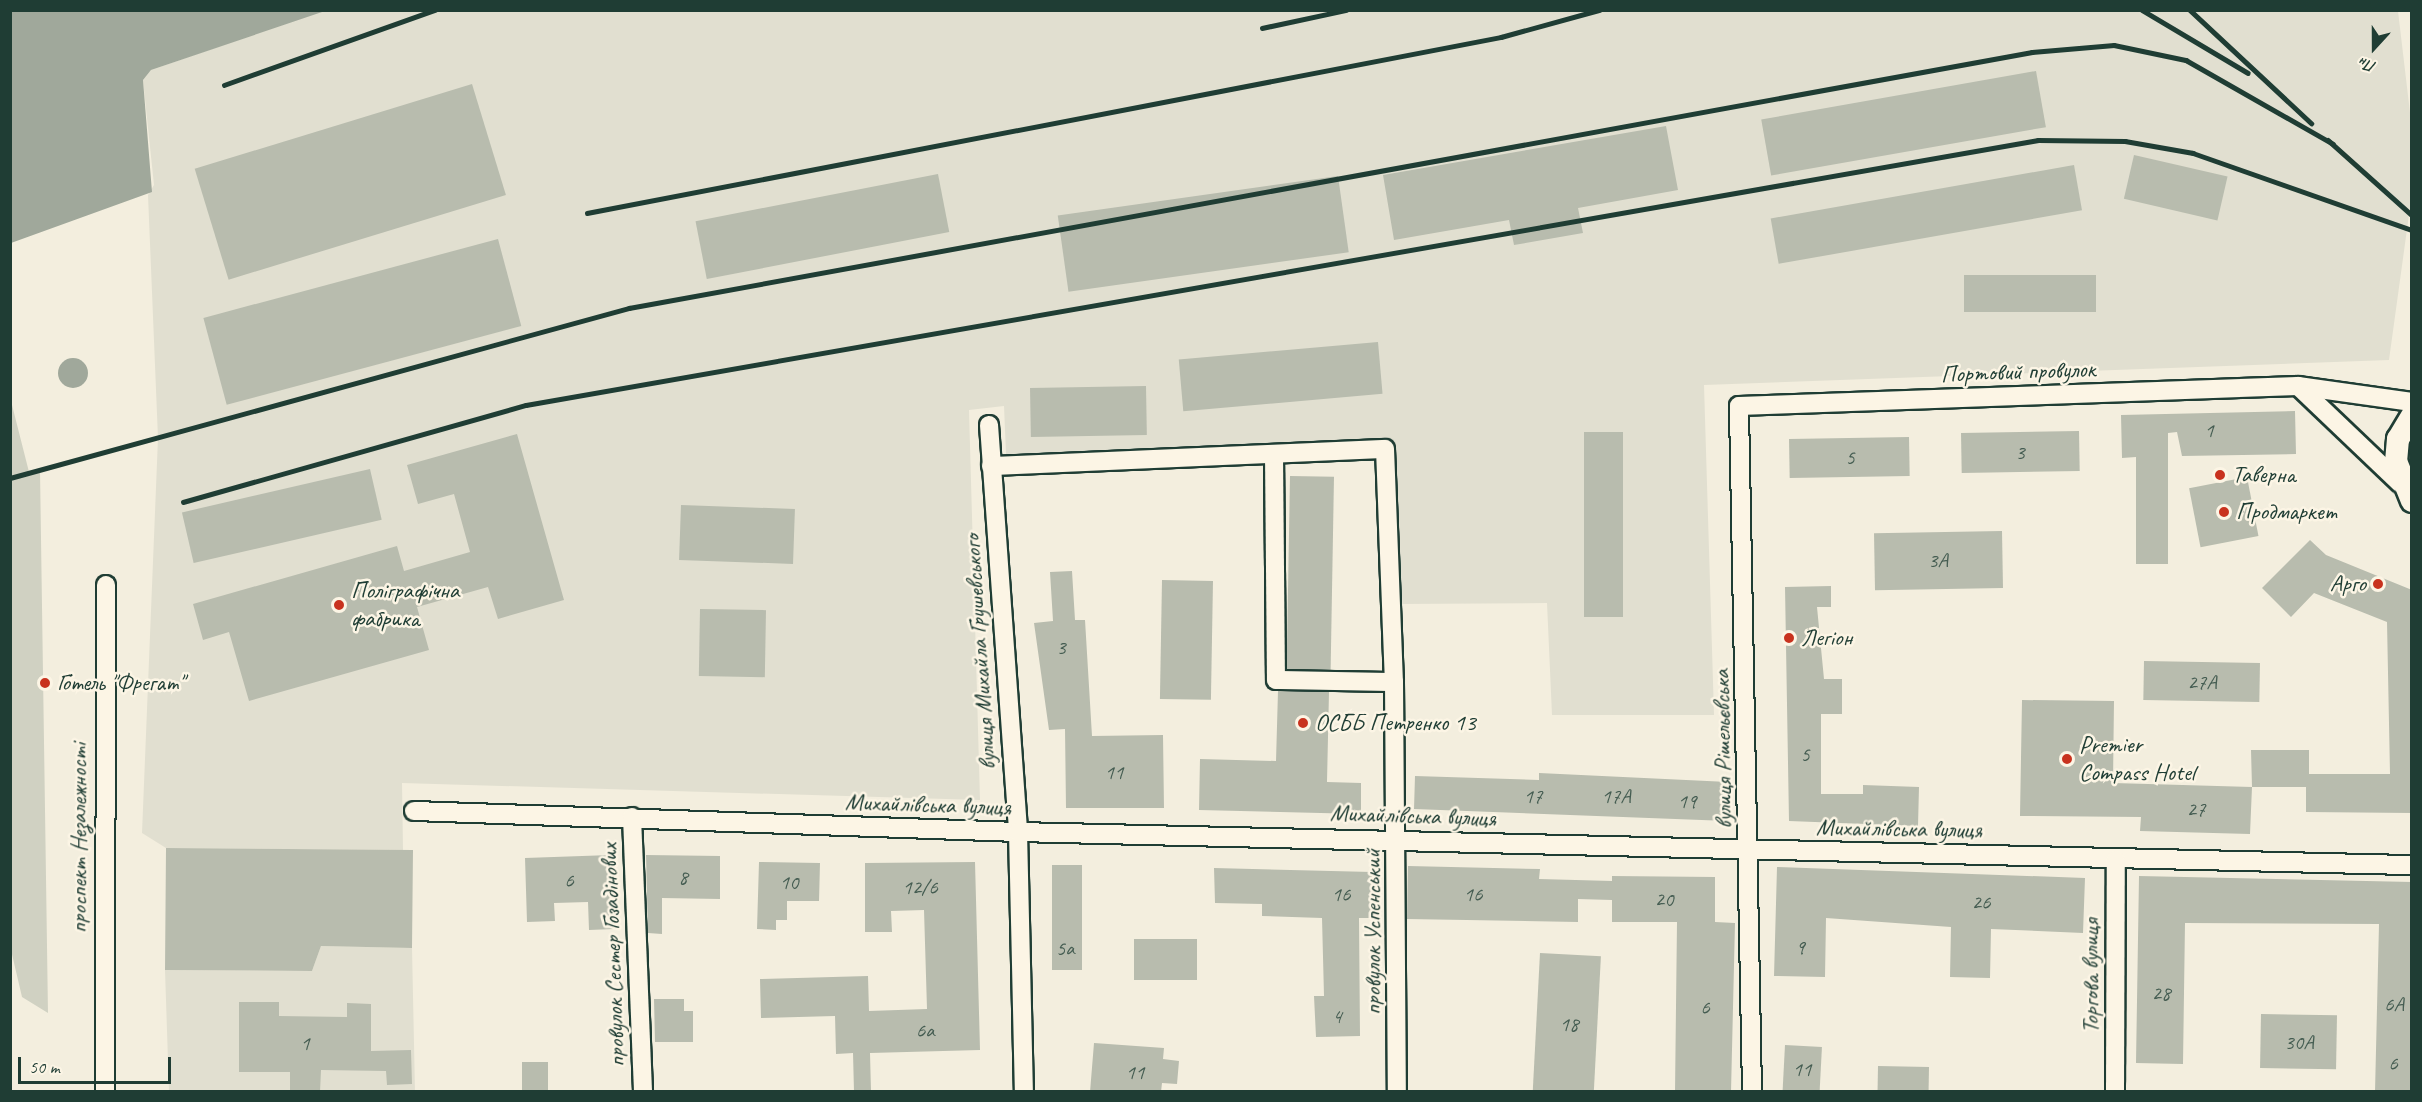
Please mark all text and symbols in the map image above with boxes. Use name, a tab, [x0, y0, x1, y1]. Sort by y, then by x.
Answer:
north arrow	[2344, 18, 2404, 78]
text: Пн	[2356, 52, 2379, 77]
street label: Портовий провулок	[1940, 355, 2096, 389]
house number: 1	[2204, 417, 2214, 443]
house number: 3	[2015, 439, 2025, 465]
house number: 5	[1845, 444, 1855, 470]
place label: Таверна	[2232, 461, 2295, 489]
marker: Таверна	[2213, 468, 2227, 482]
place label: Продмаркет	[2236, 498, 2337, 526]
marker: Продмаркет	[2217, 505, 2231, 519]
street label: вулиця Михайла Грушевського	[957, 534, 1003, 770]
house number: 3А	[1928, 547, 1948, 573]
place label: Арго	[2330, 570, 2366, 598]
place label: Поліграфічна фабрика	[351, 577, 459, 633]
marker: Арго	[2371, 577, 2385, 591]
marker: Поліграфічна фабрика	[332, 598, 346, 612]
place label: Легіон	[1801, 624, 1852, 652]
marker: Легіон	[1782, 631, 1796, 645]
house number: 3	[1056, 634, 1066, 660]
place label: Готель "Фрегат"	[57, 669, 184, 697]
street label: вулиця Рішельєвська	[1707, 669, 1739, 829]
house number: 27А	[2187, 669, 2217, 695]
marker: Готель "Фрегат"	[38, 676, 52, 690]
place label: ОСББ Петренко 13	[1315, 709, 1476, 737]
marker: ОСББ Петренко 13	[1296, 716, 1310, 730]
place label: Premier Compass Hotel	[2079, 731, 2195, 787]
house number: 5	[1800, 741, 1810, 767]
street label: проспект Незалежності	[65, 744, 93, 932]
marker: Premier Compass Hotel	[2060, 752, 2074, 766]
house number: 11	[1105, 759, 1123, 785]
house number: 17	[1524, 783, 1542, 809]
house number: 17А	[1601, 783, 1631, 809]
street label: Михайлівська вулиця	[844, 788, 1012, 822]
house number: 19	[1678, 788, 1696, 814]
house number: 27	[2187, 796, 2205, 822]
street label: Михайлівська вулиця	[1329, 799, 1497, 833]
street label: Михайлівська вулиця	[1815, 813, 1983, 845]
street label: провулок Сестер Гозадінових	[595, 842, 631, 1068]
street label: провулок Успенський	[1359, 850, 1387, 1014]
house number: 8	[678, 864, 688, 890]
house number: 6	[564, 867, 574, 893]
house number: 10	[780, 869, 798, 895]
house number: 12/6	[902, 874, 938, 900]
house number: 16	[1332, 881, 1350, 907]
house number: 16	[1464, 881, 1482, 907]
house number: 20	[1655, 886, 1673, 912]
house number: 26	[1972, 889, 1990, 915]
street label: Торгова вулиця	[2077, 919, 2105, 1033]
house number: 9	[1795, 934, 1805, 960]
house number: 5а	[1056, 935, 1074, 961]
house number: 28	[2152, 980, 2170, 1006]
house number: 6А	[2384, 991, 2404, 1017]
house number: 6	[1700, 994, 1710, 1020]
house number: 4	[1332, 1003, 1342, 1029]
house number: 18	[1560, 1011, 1578, 1037]
house number: 6а	[916, 1017, 934, 1043]
house number: 30А	[2284, 1029, 2314, 1055]
house number: 1	[300, 1030, 310, 1056]
scale bar	[21, 1045, 174, 1083]
house number: 6	[2388, 1050, 2398, 1076]
text: 50 m	[29, 1056, 60, 1078]
house number: 11	[1793, 1056, 1811, 1082]
house number: 11	[1126, 1059, 1144, 1085]

